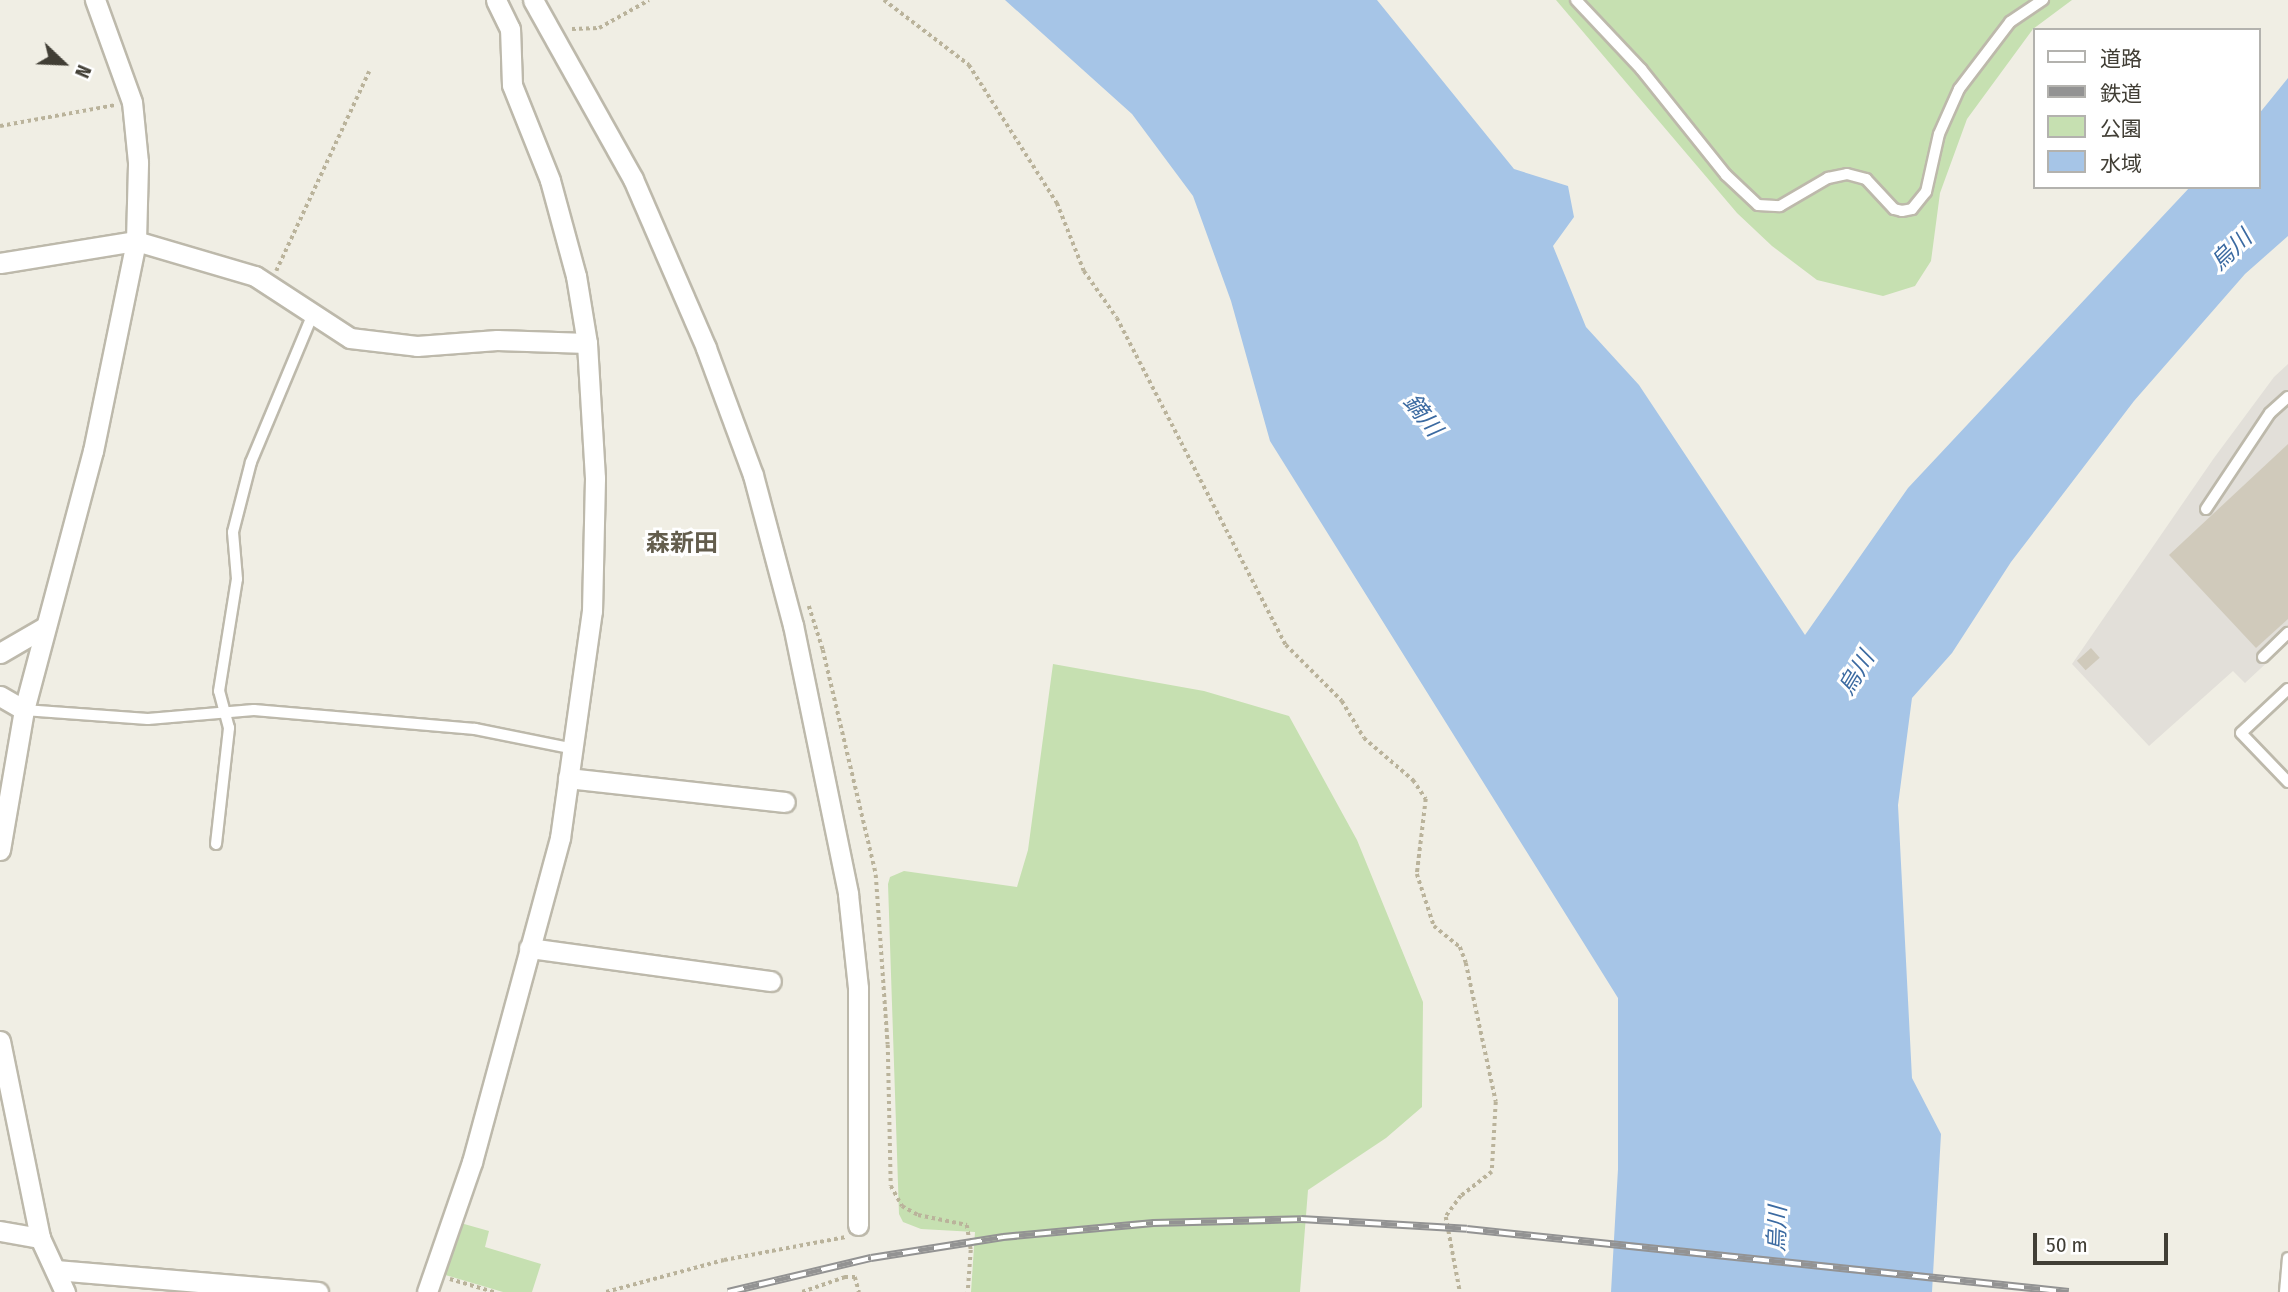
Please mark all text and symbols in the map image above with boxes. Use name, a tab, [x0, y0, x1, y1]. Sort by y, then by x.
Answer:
north arrow	[28, 28, 98, 98]
legend	[2032, 28, 2260, 189]
text: 道路	[2100, 46, 2142, 72]
text: N	[70, 62, 96, 81]
text: 鉄道	[2100, 81, 2142, 107]
text: 公園	[2100, 116, 2142, 142]
text: 水域	[2100, 151, 2142, 177]
water label: 烏川	[2205, 224, 2257, 276]
water label: 鏑川	[1398, 388, 1448, 442]
district label: 森新田	[646, 530, 718, 558]
water label: 烏川	[1832, 646, 1880, 700]
water label: 烏川	[1762, 1206, 1792, 1252]
scale bar	[2036, 1218, 2171, 1262]
text: 50 m	[2046, 1232, 2088, 1258]

